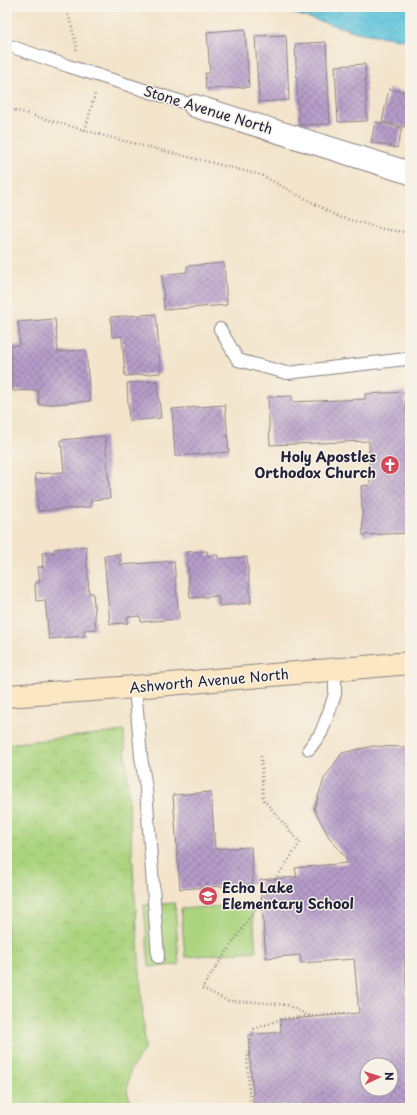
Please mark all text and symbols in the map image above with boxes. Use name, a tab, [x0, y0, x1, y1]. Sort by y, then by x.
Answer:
street label: Stone Avenue North	[141, 80, 275, 139]
place label: Holy Apostles Orthodox Church	[255, 446, 376, 483]
church icon: Holy Apostles Orthodox Church	[379, 454, 401, 476]
street label: Ashworth Avenue North	[128, 663, 290, 698]
place label: Echo Lake Elementary School	[222, 877, 354, 914]
school or university icon: Echo Lake Elementary School	[197, 885, 219, 907]
north arrow	[359, 1057, 399, 1097]
text: N	[381, 1071, 398, 1081]

